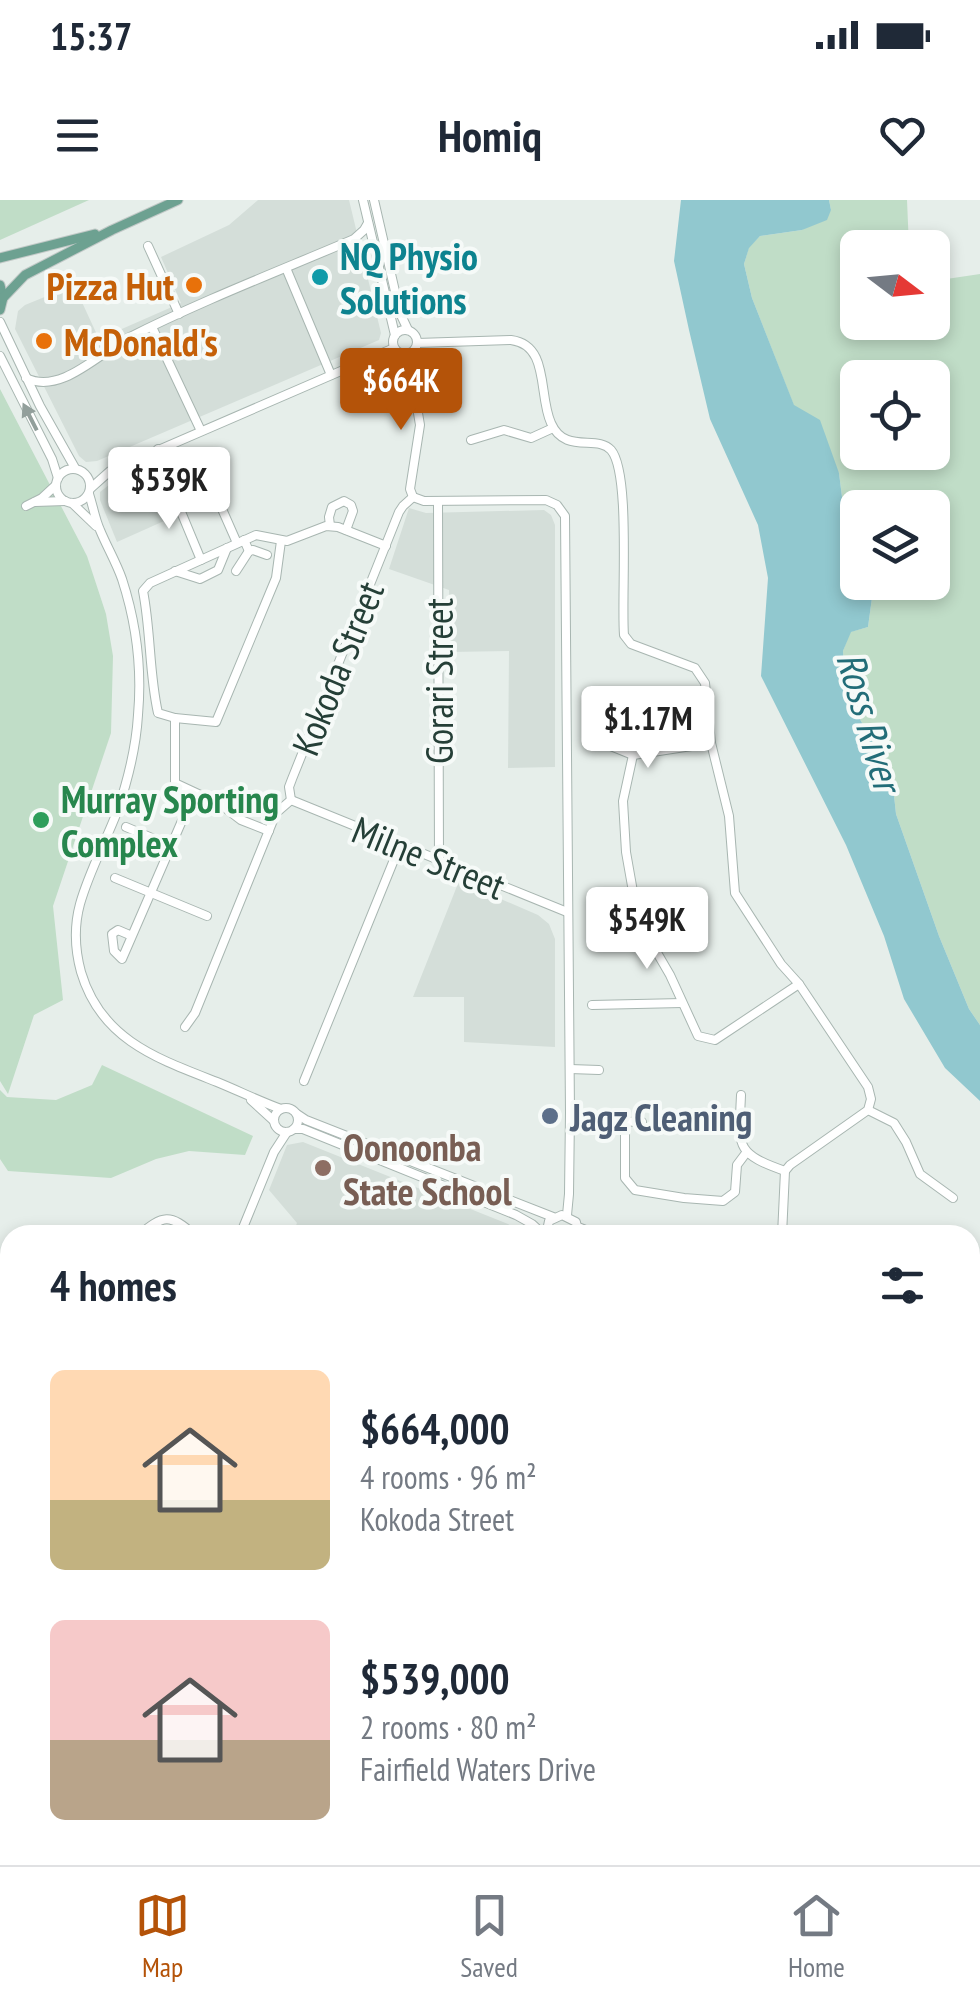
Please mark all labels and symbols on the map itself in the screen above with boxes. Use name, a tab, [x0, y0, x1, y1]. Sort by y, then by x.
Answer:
north arrow	[840, 230, 950, 340]
place label: NQ Physio Solutions	[340, 231, 478, 324]
place label: Pizza Hut	[47, 261, 174, 310]
marker: NQ Physio Solutions	[309, 266, 331, 288]
marker: Pizza Hut	[183, 274, 205, 296]
place label: McDonald's	[64, 317, 218, 366]
marker: McDonald's	[33, 330, 55, 352]
pin: $664K	[331, 348, 471, 433]
one-way arrow	[22, 402, 39, 431]
pin: $539K	[99, 447, 239, 532]
street label: Kokoda Street	[280, 574, 394, 762]
street label: Gorari Street	[414, 597, 463, 764]
water label: Ross River	[826, 646, 916, 801]
pin: $1.17M	[567, 686, 729, 771]
place label: Murray Sporting Complex	[61, 774, 279, 867]
street label: Milne Street	[345, 804, 513, 910]
marker: Murray Sporting Complex	[30, 809, 52, 831]
pin: $549K	[577, 887, 717, 972]
place label: Jagz Cleaning	[569, 1092, 752, 1141]
marker: Jagz Cleaning	[539, 1105, 561, 1127]
place label: Oonoonba State School	[343, 1122, 512, 1215]
marker: Oonoonba State School	[312, 1157, 334, 1179]

